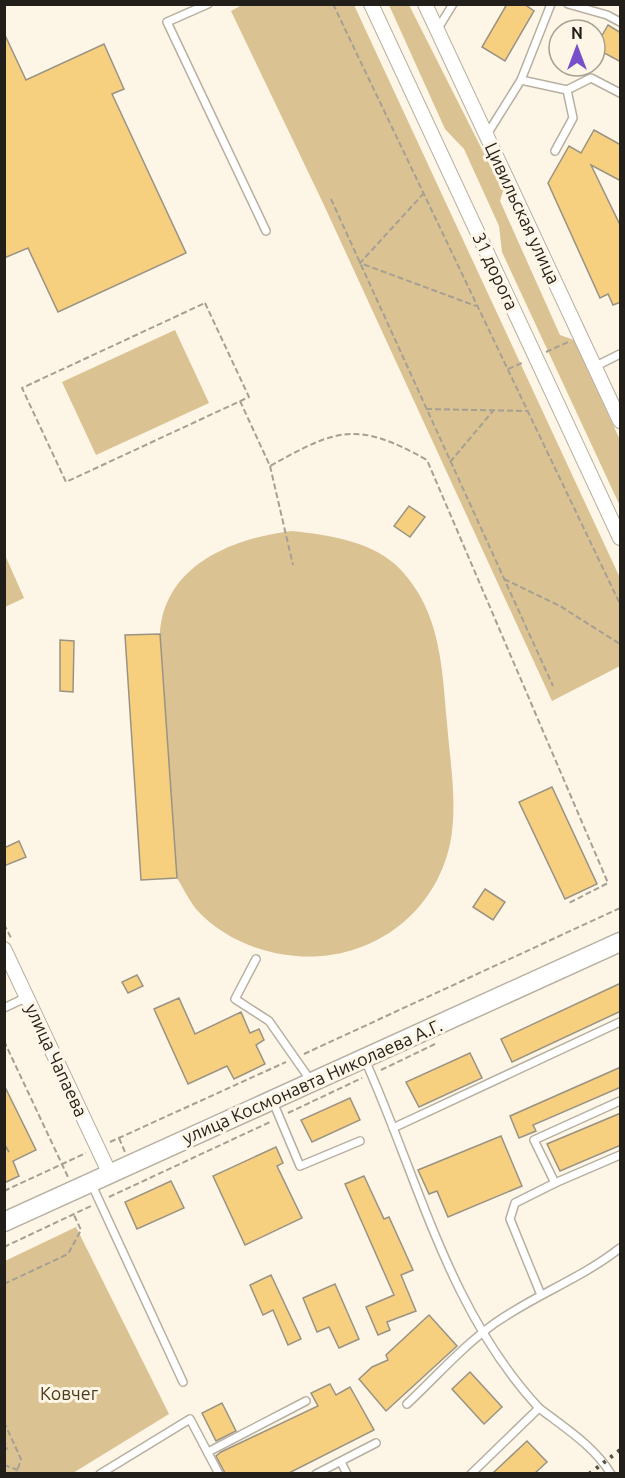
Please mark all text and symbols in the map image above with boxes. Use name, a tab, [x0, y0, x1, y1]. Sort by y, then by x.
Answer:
north arrow	[547, 18, 607, 78]
text: N	[571, 24, 583, 42]
street label: Цивильская улица	[481, 139, 565, 287]
street label: 31 дорога	[469, 229, 523, 313]
street label: улица Чапаева	[22, 1000, 92, 1120]
street label: улица Космонавта Николаева А.Г.	[179, 1014, 445, 1148]
park label: Ковчег	[40, 1383, 98, 1403]

